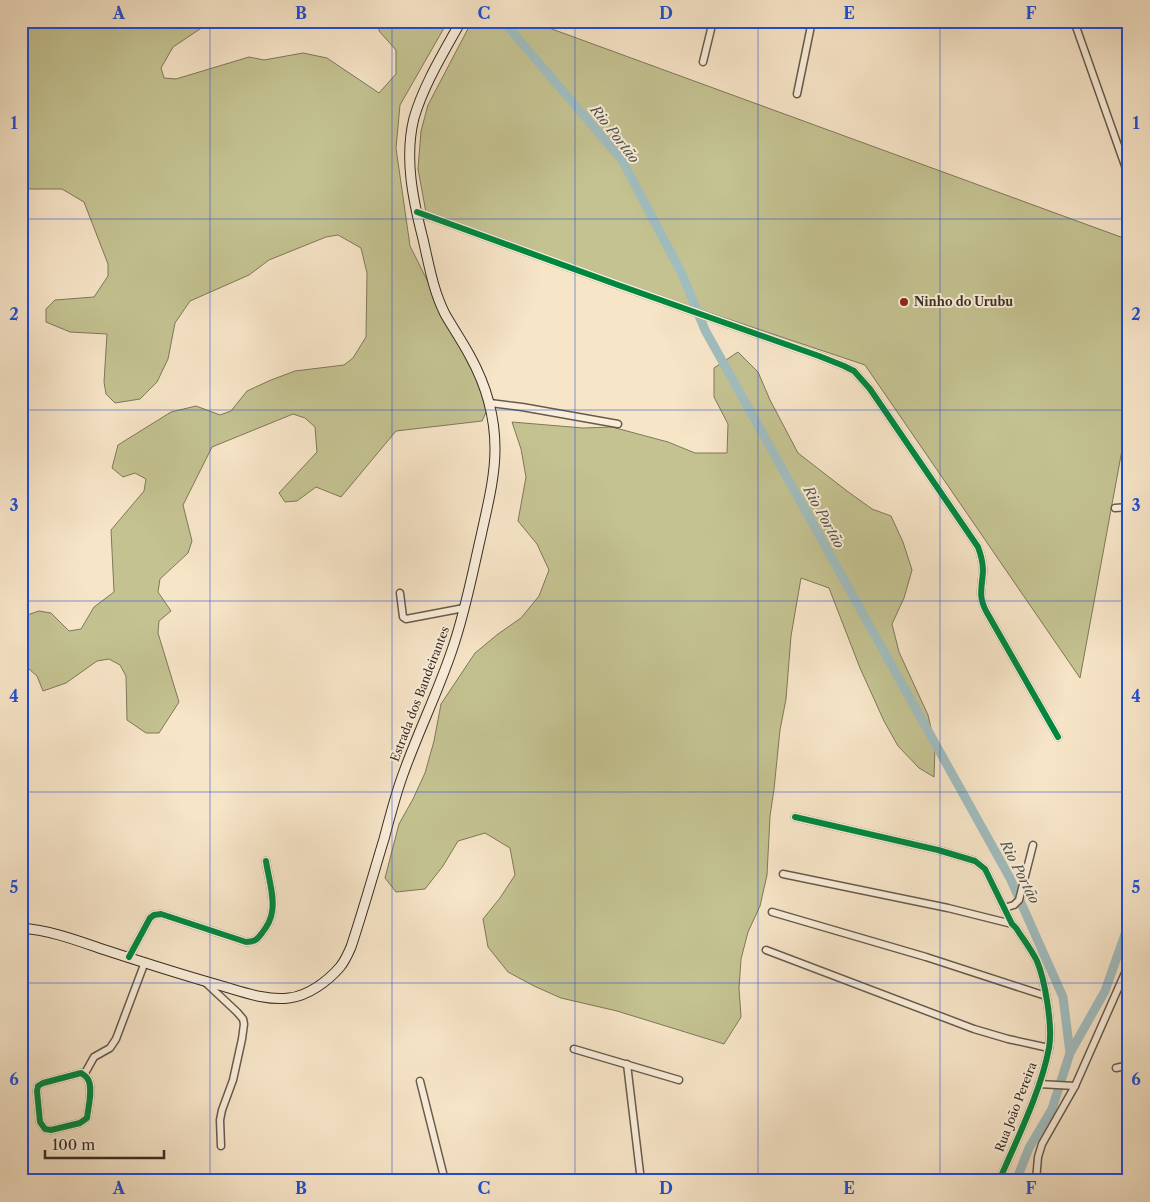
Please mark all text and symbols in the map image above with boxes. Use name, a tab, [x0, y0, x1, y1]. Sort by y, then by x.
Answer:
text: A	[112, 3, 126, 23]
text: B	[295, 3, 307, 23]
text: C	[478, 3, 490, 23]
text: D	[659, 3, 673, 23]
text: E	[843, 3, 855, 23]
text: F	[1026, 3, 1037, 23]
water label: Rio Portão	[586, 100, 643, 167]
text: 1	[10, 113, 18, 133]
text: 1	[1132, 113, 1140, 133]
place label: Ninho do Urubu	[914, 294, 1013, 309]
marker: Ninho do Urubu	[898, 296, 910, 308]
text: 2	[9, 304, 19, 324]
text: 2	[1131, 304, 1141, 324]
water label: Rio Portão	[799, 482, 849, 552]
text: 3	[9, 495, 19, 515]
text: 3	[1131, 495, 1141, 515]
street label: Estrada dos Bandeirantes	[387, 624, 452, 764]
text: 4	[9, 686, 19, 706]
text: 4	[1131, 686, 1141, 706]
water label: Rio Portão	[996, 836, 1044, 907]
text: 5	[10, 877, 19, 897]
text: 5	[1132, 877, 1141, 897]
street label: Rua João Pereira	[992, 1059, 1040, 1154]
text: 6	[9, 1069, 19, 1089]
text: 6	[1131, 1069, 1141, 1089]
scale bar	[45, 1127, 164, 1159]
text: 100 m	[52, 1135, 95, 1154]
text: A	[112, 1178, 126, 1198]
text: B	[295, 1178, 307, 1198]
text: C	[478, 1178, 490, 1198]
text: D	[659, 1178, 673, 1198]
text: E	[843, 1178, 855, 1198]
text: F	[1026, 1178, 1037, 1198]

